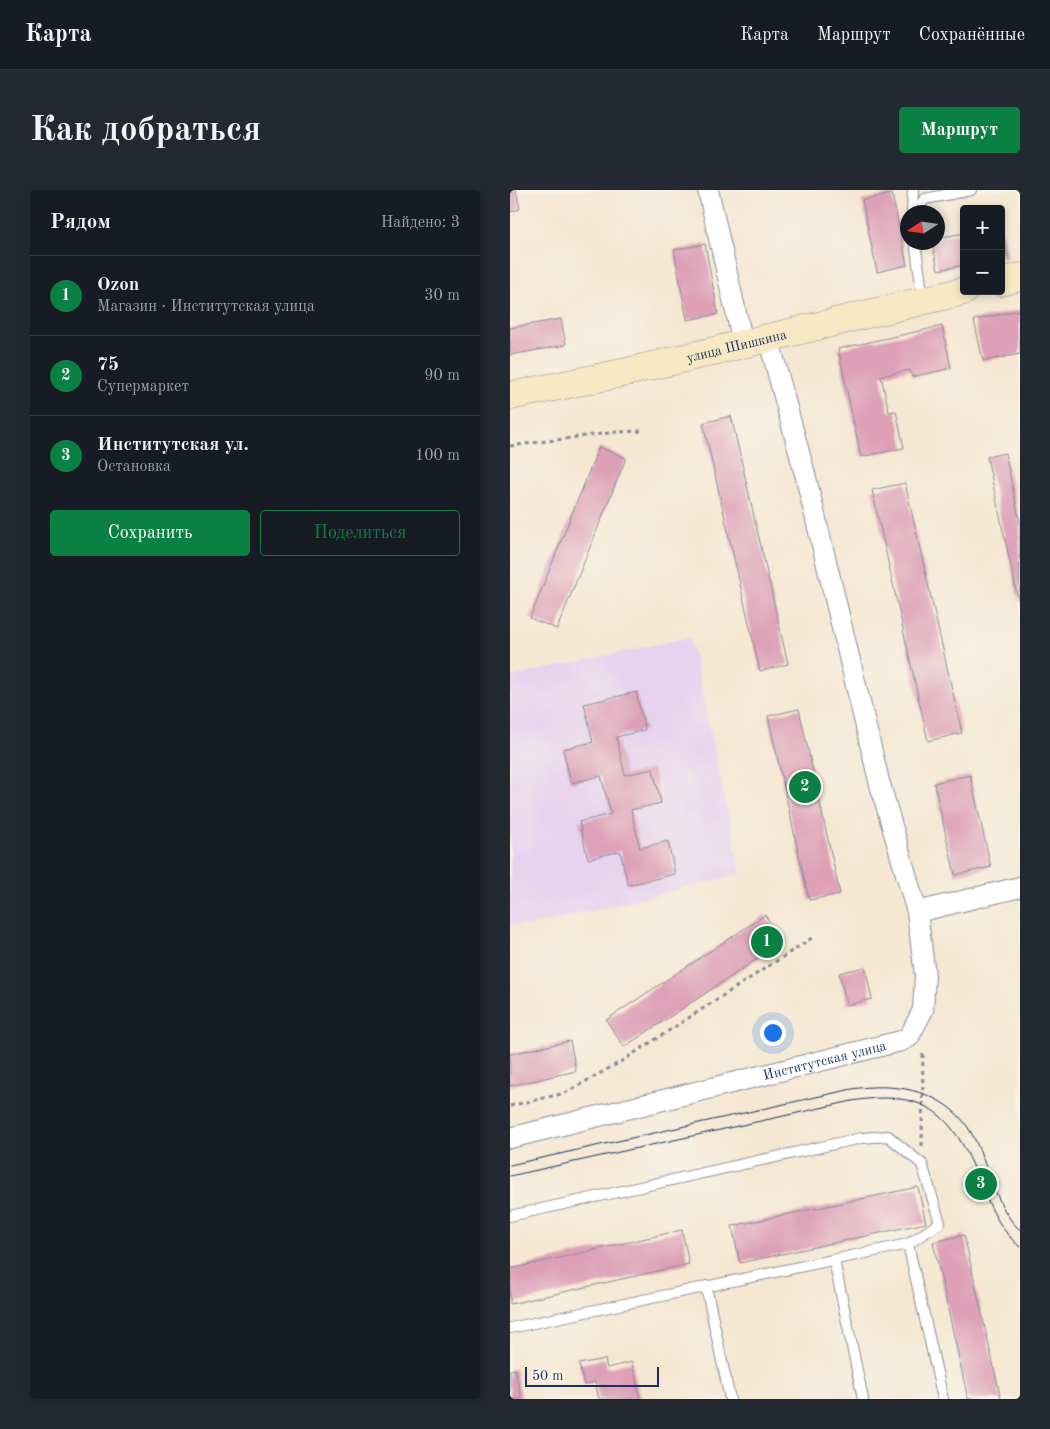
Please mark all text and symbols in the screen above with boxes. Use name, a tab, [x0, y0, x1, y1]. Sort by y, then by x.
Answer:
text: Карта	[25, 23, 92, 47]
text: Карта	[740, 26, 789, 44]
text: Маршрут	[817, 26, 891, 44]
text: Сохранённые	[919, 26, 1025, 44]
button: Маршрут	[899, 107, 1020, 153]
text: Как добраться	[30, 113, 261, 148]
north arrow	[900, 205, 945, 250]
map controls	[960, 205, 1005, 295]
button: +	[960, 205, 1005, 250]
text: Рядом	[50, 212, 111, 233]
text: Найдено: 3	[381, 215, 460, 231]
button: −	[960, 250, 1005, 295]
text: Ozon	[97, 276, 139, 295]
text: 1	[61, 288, 71, 304]
text: 30 m	[424, 288, 460, 304]
text: Магазин · Институтская улица	[97, 299, 315, 315]
street label: улица Шишкина	[685, 328, 788, 365]
text: 75	[97, 356, 119, 375]
text: 2	[61, 368, 71, 384]
text: 90 m	[424, 368, 460, 384]
text: Супермаркет	[97, 379, 189, 395]
text: Институтская ул.	[97, 436, 249, 455]
text: 3	[61, 448, 71, 464]
text: 100 m	[415, 448, 460, 464]
text: Остановка	[97, 459, 171, 475]
button: Сохранить	[50, 510, 250, 556]
button: Поделиться	[260, 510, 460, 556]
pin: 2	[789, 768, 821, 806]
pin: 1	[751, 923, 783, 961]
your location	[760, 1020, 786, 1046]
street label: Институтская улица	[762, 1039, 888, 1083]
pin: 3	[965, 1165, 997, 1203]
scale bar	[525, 1364, 659, 1387]
text: 50 m	[532, 1369, 563, 1383]

